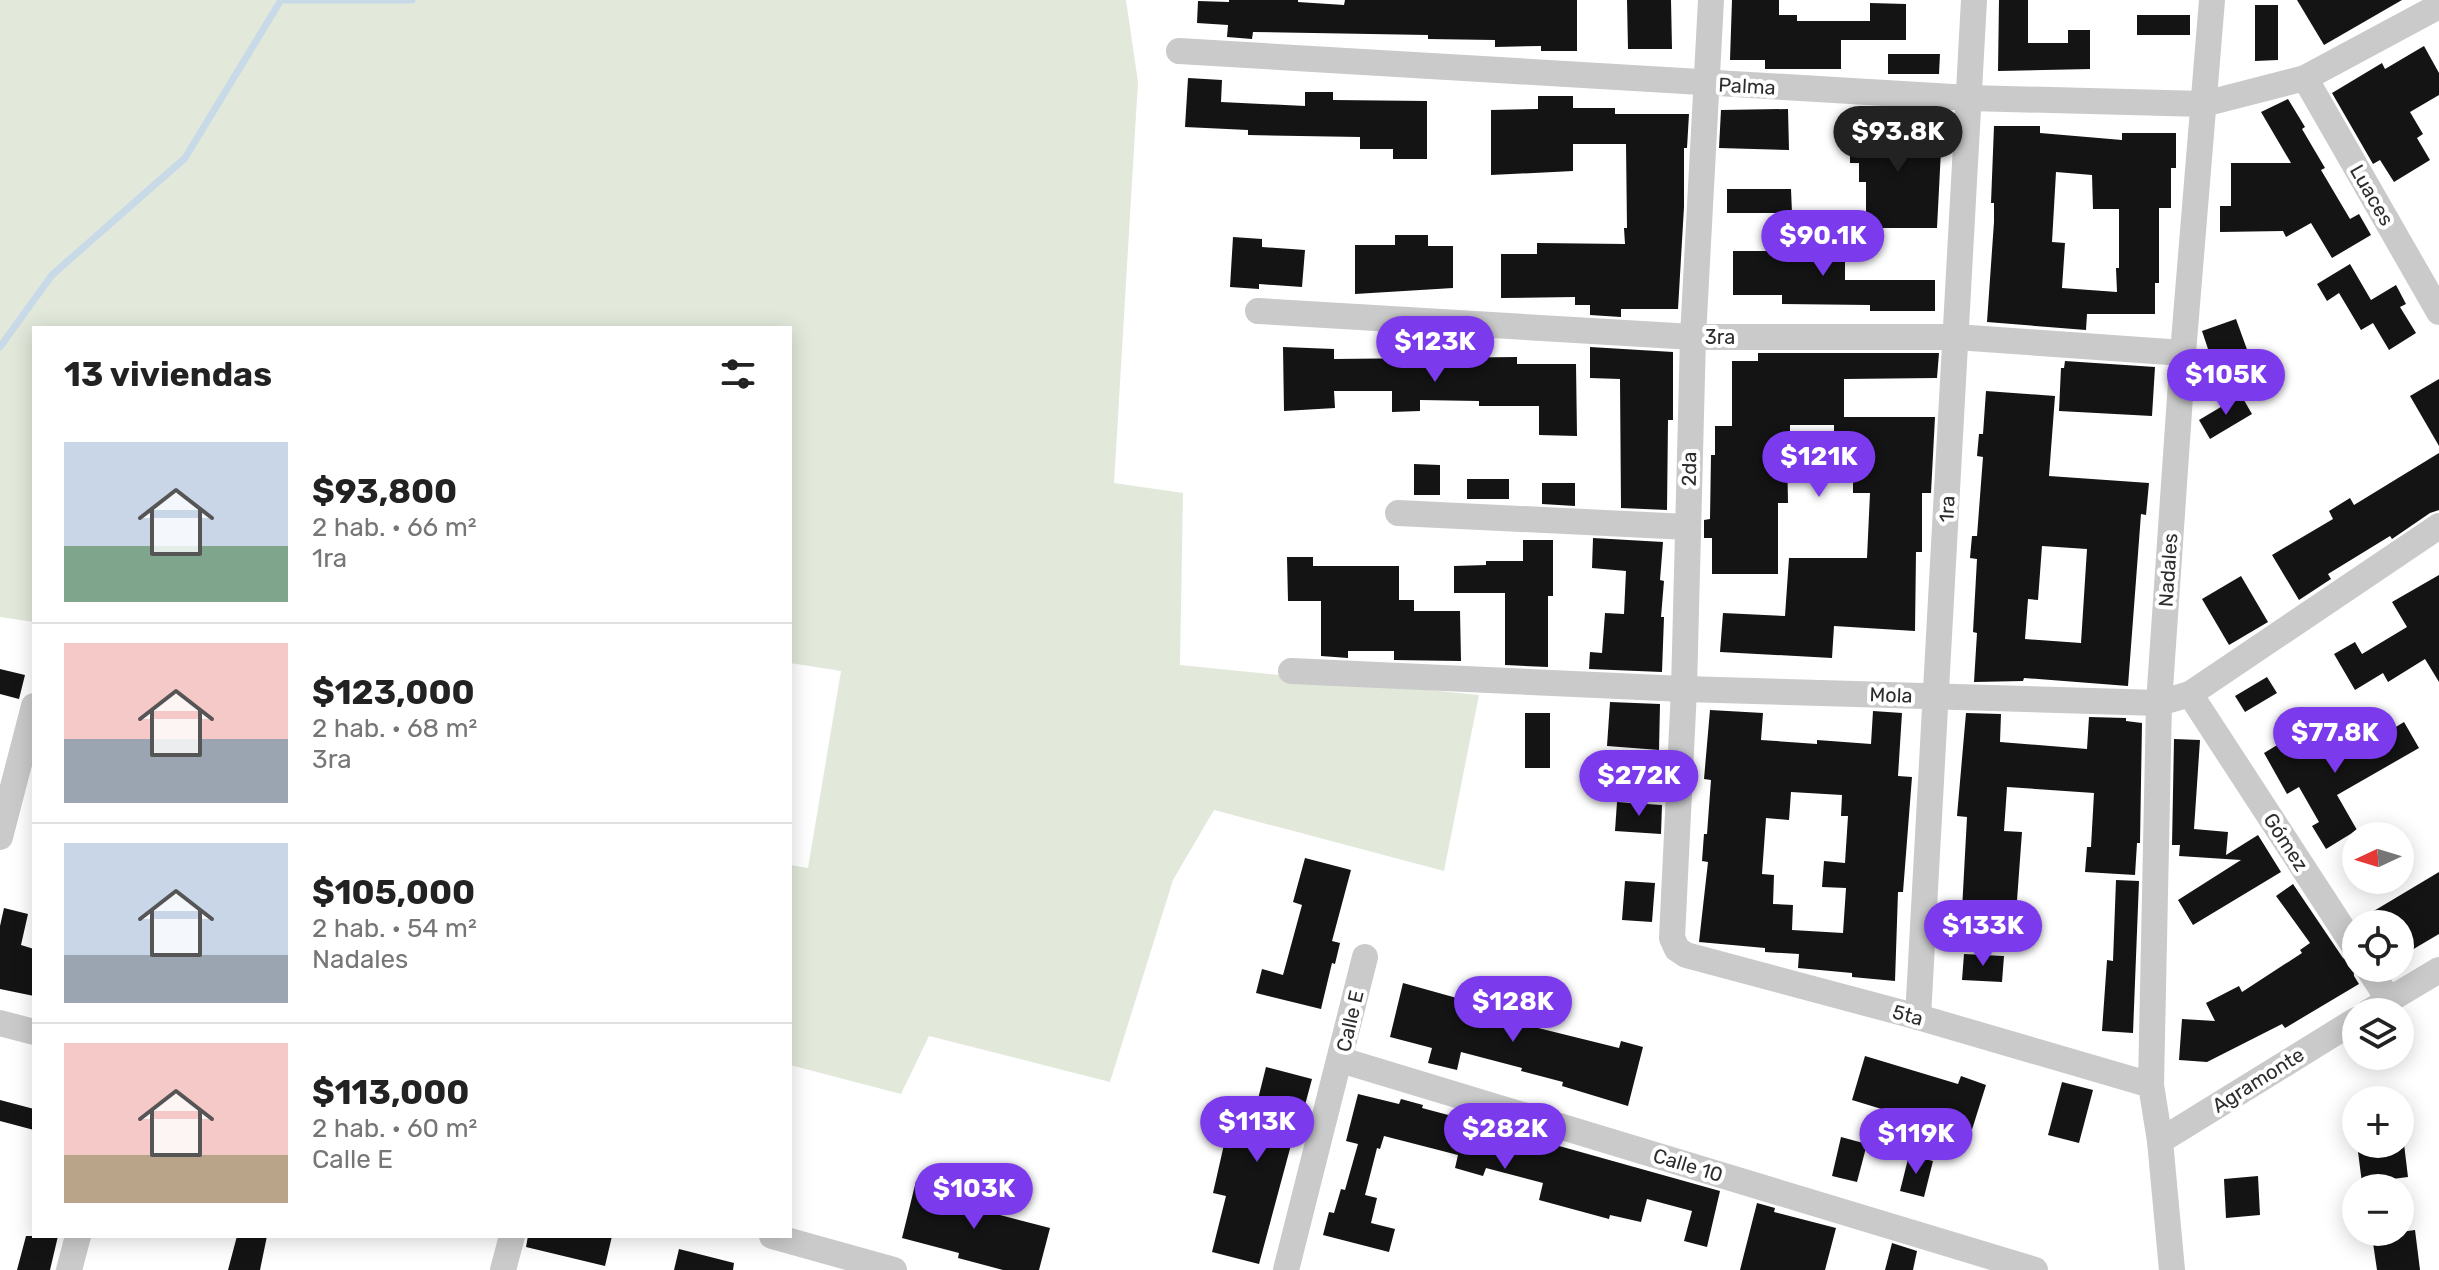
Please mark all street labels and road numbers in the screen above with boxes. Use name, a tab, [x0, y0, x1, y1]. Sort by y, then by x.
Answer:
street label: Palma	[1718, 73, 1776, 99]
street label: Luaces	[2345, 160, 2399, 230]
street label: 3ra	[1705, 325, 1735, 349]
street label: 2da	[1677, 451, 1701, 487]
street label: 1ra	[1934, 495, 1960, 523]
street label: Nadales	[2153, 532, 2183, 608]
street label: Mola	[1869, 682, 1913, 708]
street label: Gómez	[2258, 809, 2314, 875]
street label: Calle E	[1331, 988, 1369, 1054]
street label: 5ta	[1890, 999, 1926, 1031]
street label: Agramonte	[2208, 1042, 2308, 1118]
street label: Calle 10	[1650, 1143, 1726, 1187]

